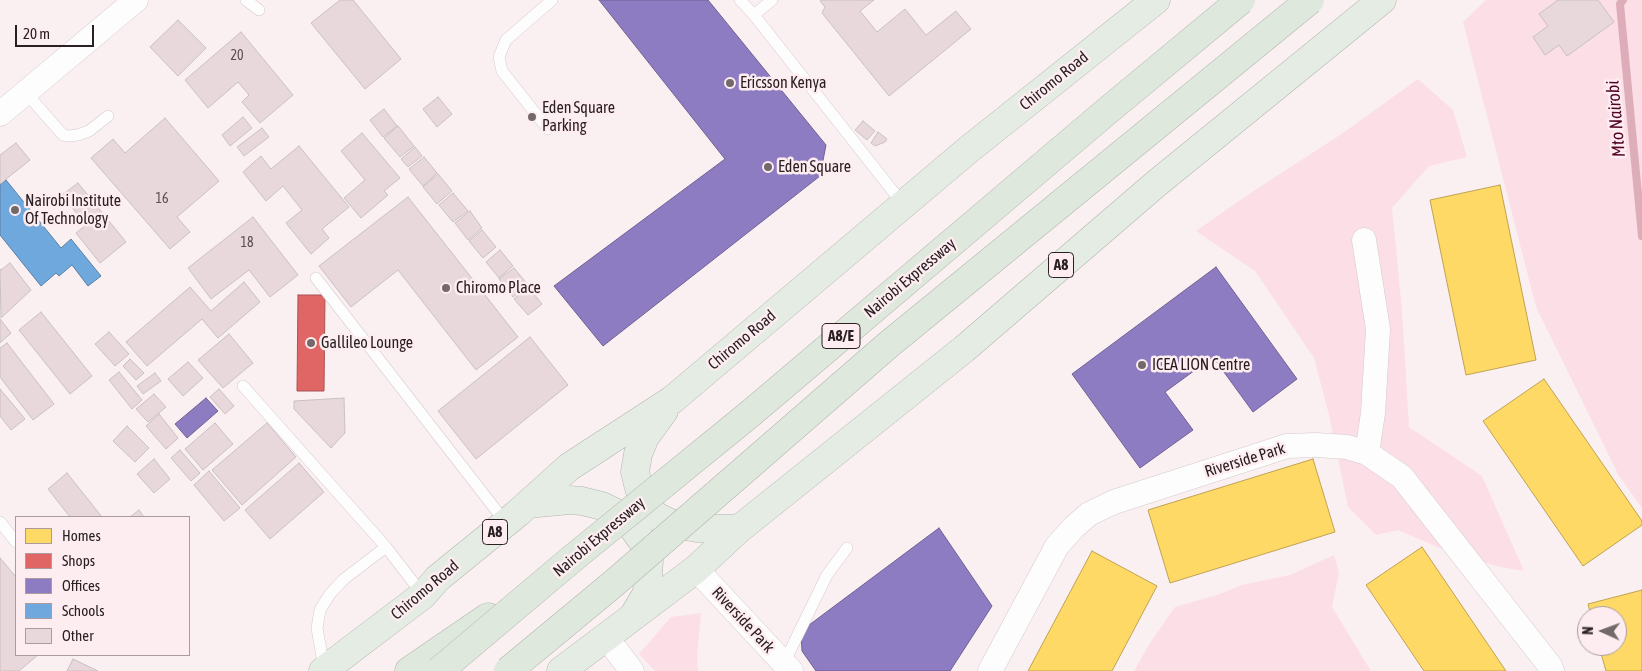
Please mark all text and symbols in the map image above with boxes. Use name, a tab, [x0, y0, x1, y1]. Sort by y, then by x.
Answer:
scale bar	[18, 15, 96, 47]
text: 20 m	[23, 25, 50, 42]
house number: 20	[230, 48, 244, 64]
street label: Chiromo Road	[1016, 48, 1092, 114]
place label: Ericsson Kenya	[740, 73, 826, 93]
marker: Ericsson Kenya	[724, 77, 736, 89]
water label: Mto Nairobi	[1602, 80, 1630, 158]
place label: Eden Square Parking	[542, 98, 615, 136]
marker: Eden Square Parking	[526, 111, 538, 123]
place label: Eden Square	[778, 157, 851, 177]
marker: Eden Square	[762, 161, 774, 173]
place label: Nairobi Institute Of Technology	[25, 191, 121, 229]
house number: 16	[155, 191, 169, 207]
marker: Nairobi Institute Of Technology	[9, 204, 21, 216]
street label: Nairobi Expressway	[860, 234, 960, 322]
house number: 18	[240, 235, 254, 251]
road number: A8	[1048, 252, 1074, 278]
place label: Chiromo Place	[456, 278, 541, 298]
marker: Chiromo Place	[440, 282, 452, 294]
street label: Chiromo Road	[704, 306, 780, 374]
road number: A8/E	[822, 324, 860, 348]
place label: Gallileo Lounge	[321, 333, 413, 353]
marker: Gallileo Lounge	[305, 337, 317, 349]
place label: ICEA LION Centre	[1152, 355, 1250, 375]
marker: ICEA LION Centre	[1136, 359, 1148, 371]
street label: Riverside Park	[1202, 439, 1288, 481]
street label: Nairobi Expressway	[549, 493, 649, 581]
legend	[15, 516, 190, 656]
road number: A8	[482, 520, 508, 544]
text: Homes	[62, 527, 101, 544]
text: Shops	[62, 552, 95, 569]
street label: Chiromo Road	[387, 556, 463, 624]
text: Offices	[62, 577, 100, 594]
street label: Riverside Park	[708, 583, 778, 657]
text: Schools	[62, 602, 105, 619]
north arrow	[1577, 606, 1627, 656]
text: N	[1580, 626, 1596, 635]
text: Other	[62, 627, 94, 644]

